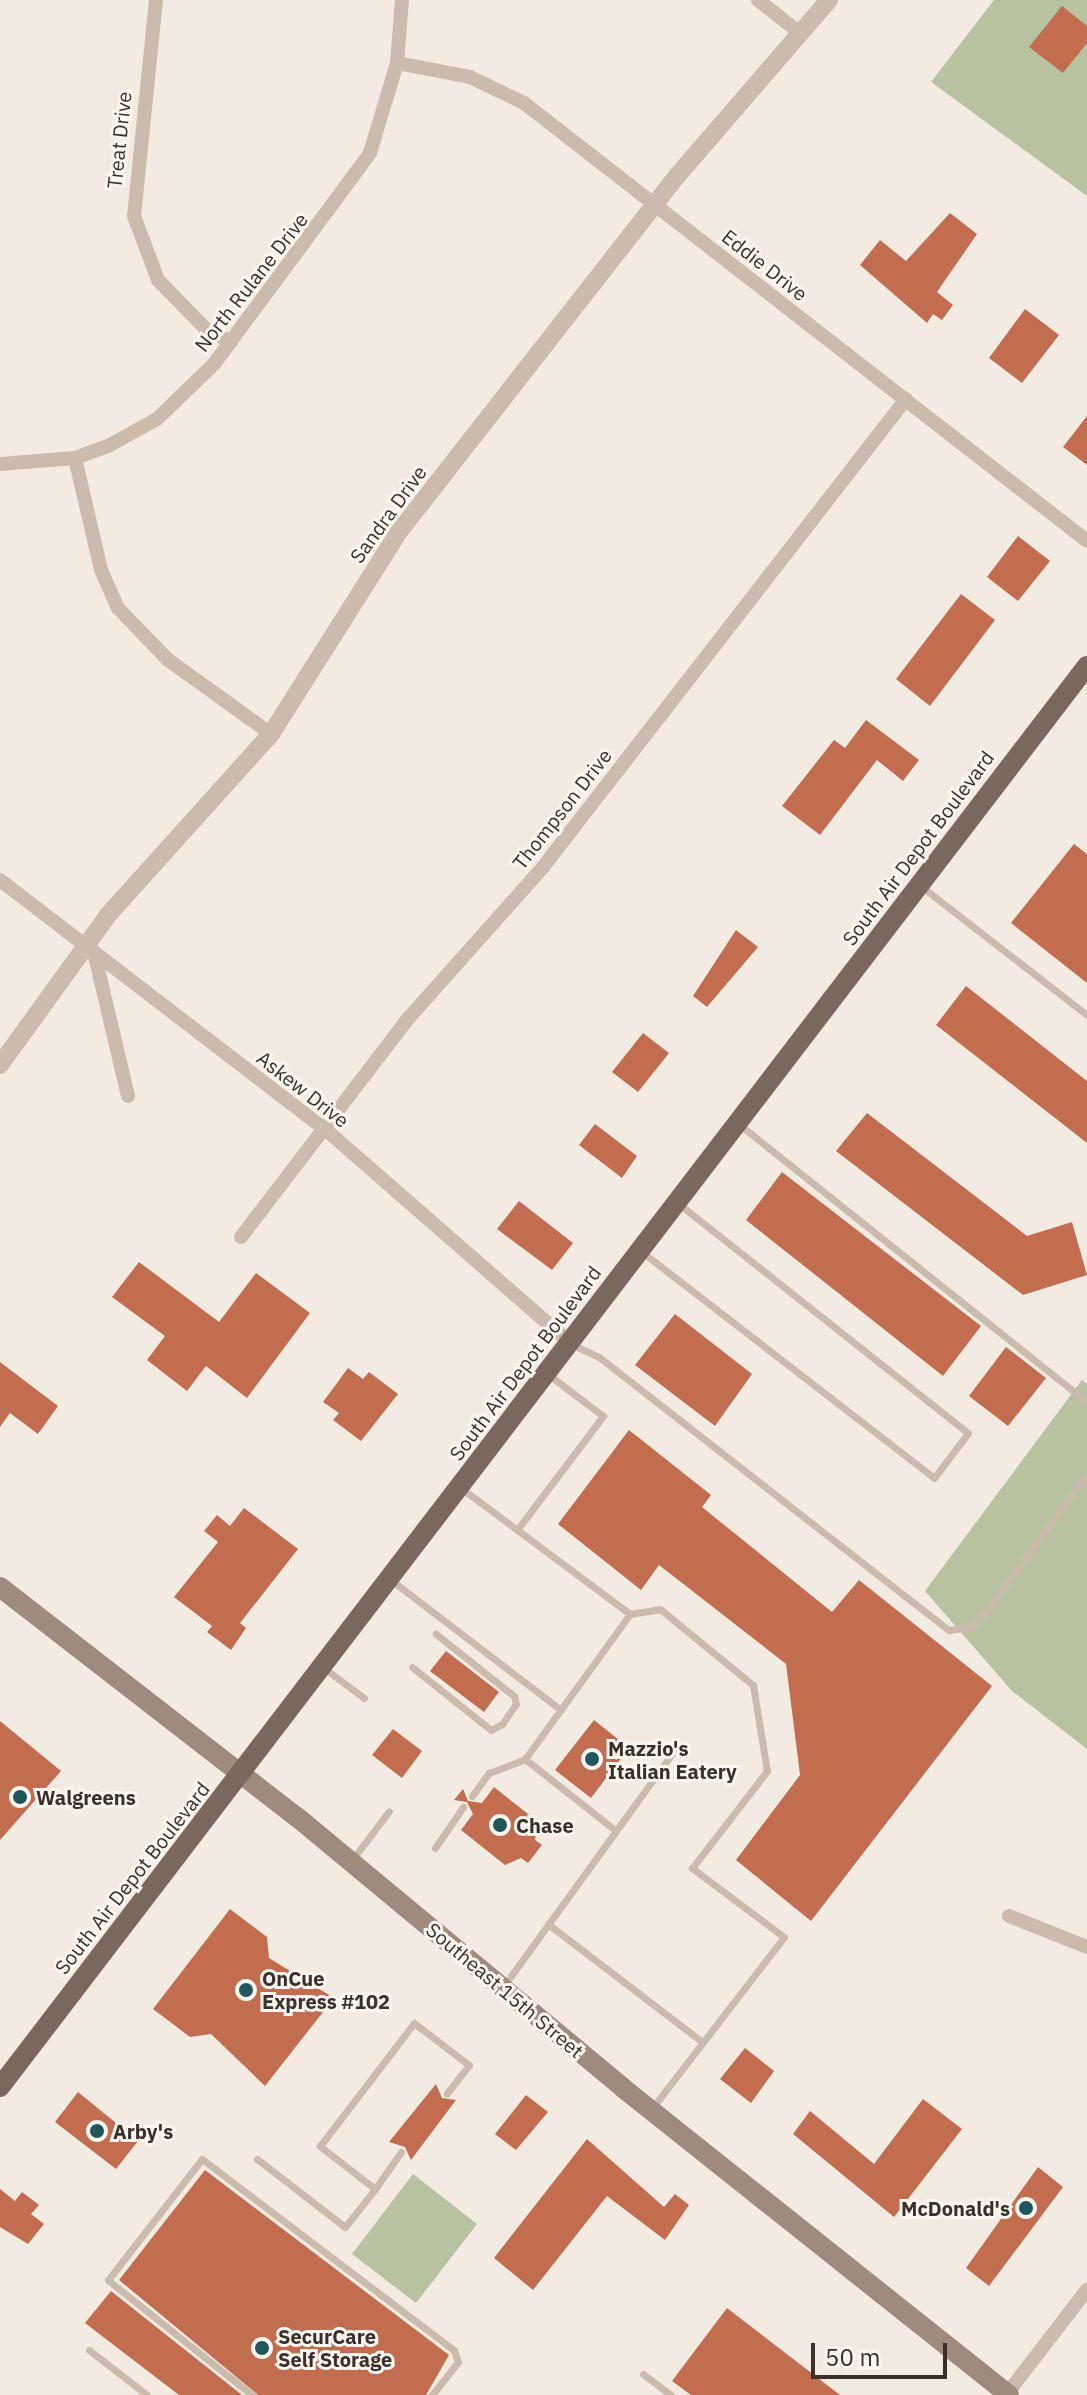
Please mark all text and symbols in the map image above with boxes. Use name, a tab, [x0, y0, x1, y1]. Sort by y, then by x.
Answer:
street label: Treat Drive	[102, 90, 136, 190]
street label: North Rulane Drive	[189, 208, 313, 356]
street label: Eddie Drive	[718, 224, 812, 306]
street label: Sandra Drive	[345, 461, 431, 567]
street label: Thompson Drive	[507, 744, 617, 874]
street label: South Air Depot Boulevard	[837, 746, 999, 950]
street label: Askew Drive	[252, 1046, 354, 1132]
street label: South Air Depot Boulevard	[444, 1261, 606, 1465]
place label: Mazzio's Italian Eatery	[608, 1736, 737, 1783]
marker: Mazzio's Italian Eatery	[583, 1750, 601, 1768]
street label: South Air Depot Boulevard	[50, 1777, 214, 1979]
place label: Walgreens	[36, 1785, 136, 1809]
marker: Walgreens	[11, 1788, 29, 1806]
place label: Chase	[516, 1813, 574, 1837]
marker: Chase	[491, 1816, 509, 1834]
street label: Southeast 15th Street	[422, 1917, 588, 2063]
place label: OnCue Express #102	[262, 1966, 390, 2013]
marker: OnCue Express #102	[237, 1981, 255, 1999]
place label: Arby's	[113, 2119, 173, 2143]
marker: Arby's	[88, 2122, 106, 2140]
place label: McDonald's	[901, 2196, 1010, 2220]
marker: McDonald's	[1017, 2199, 1035, 2217]
place label: SecurCare Self Storage	[278, 2324, 392, 2371]
scale bar	[815, 2327, 951, 2377]
marker: SecurCare Self Storage	[253, 2339, 271, 2357]
text: 50 m	[825, 2341, 880, 2373]

